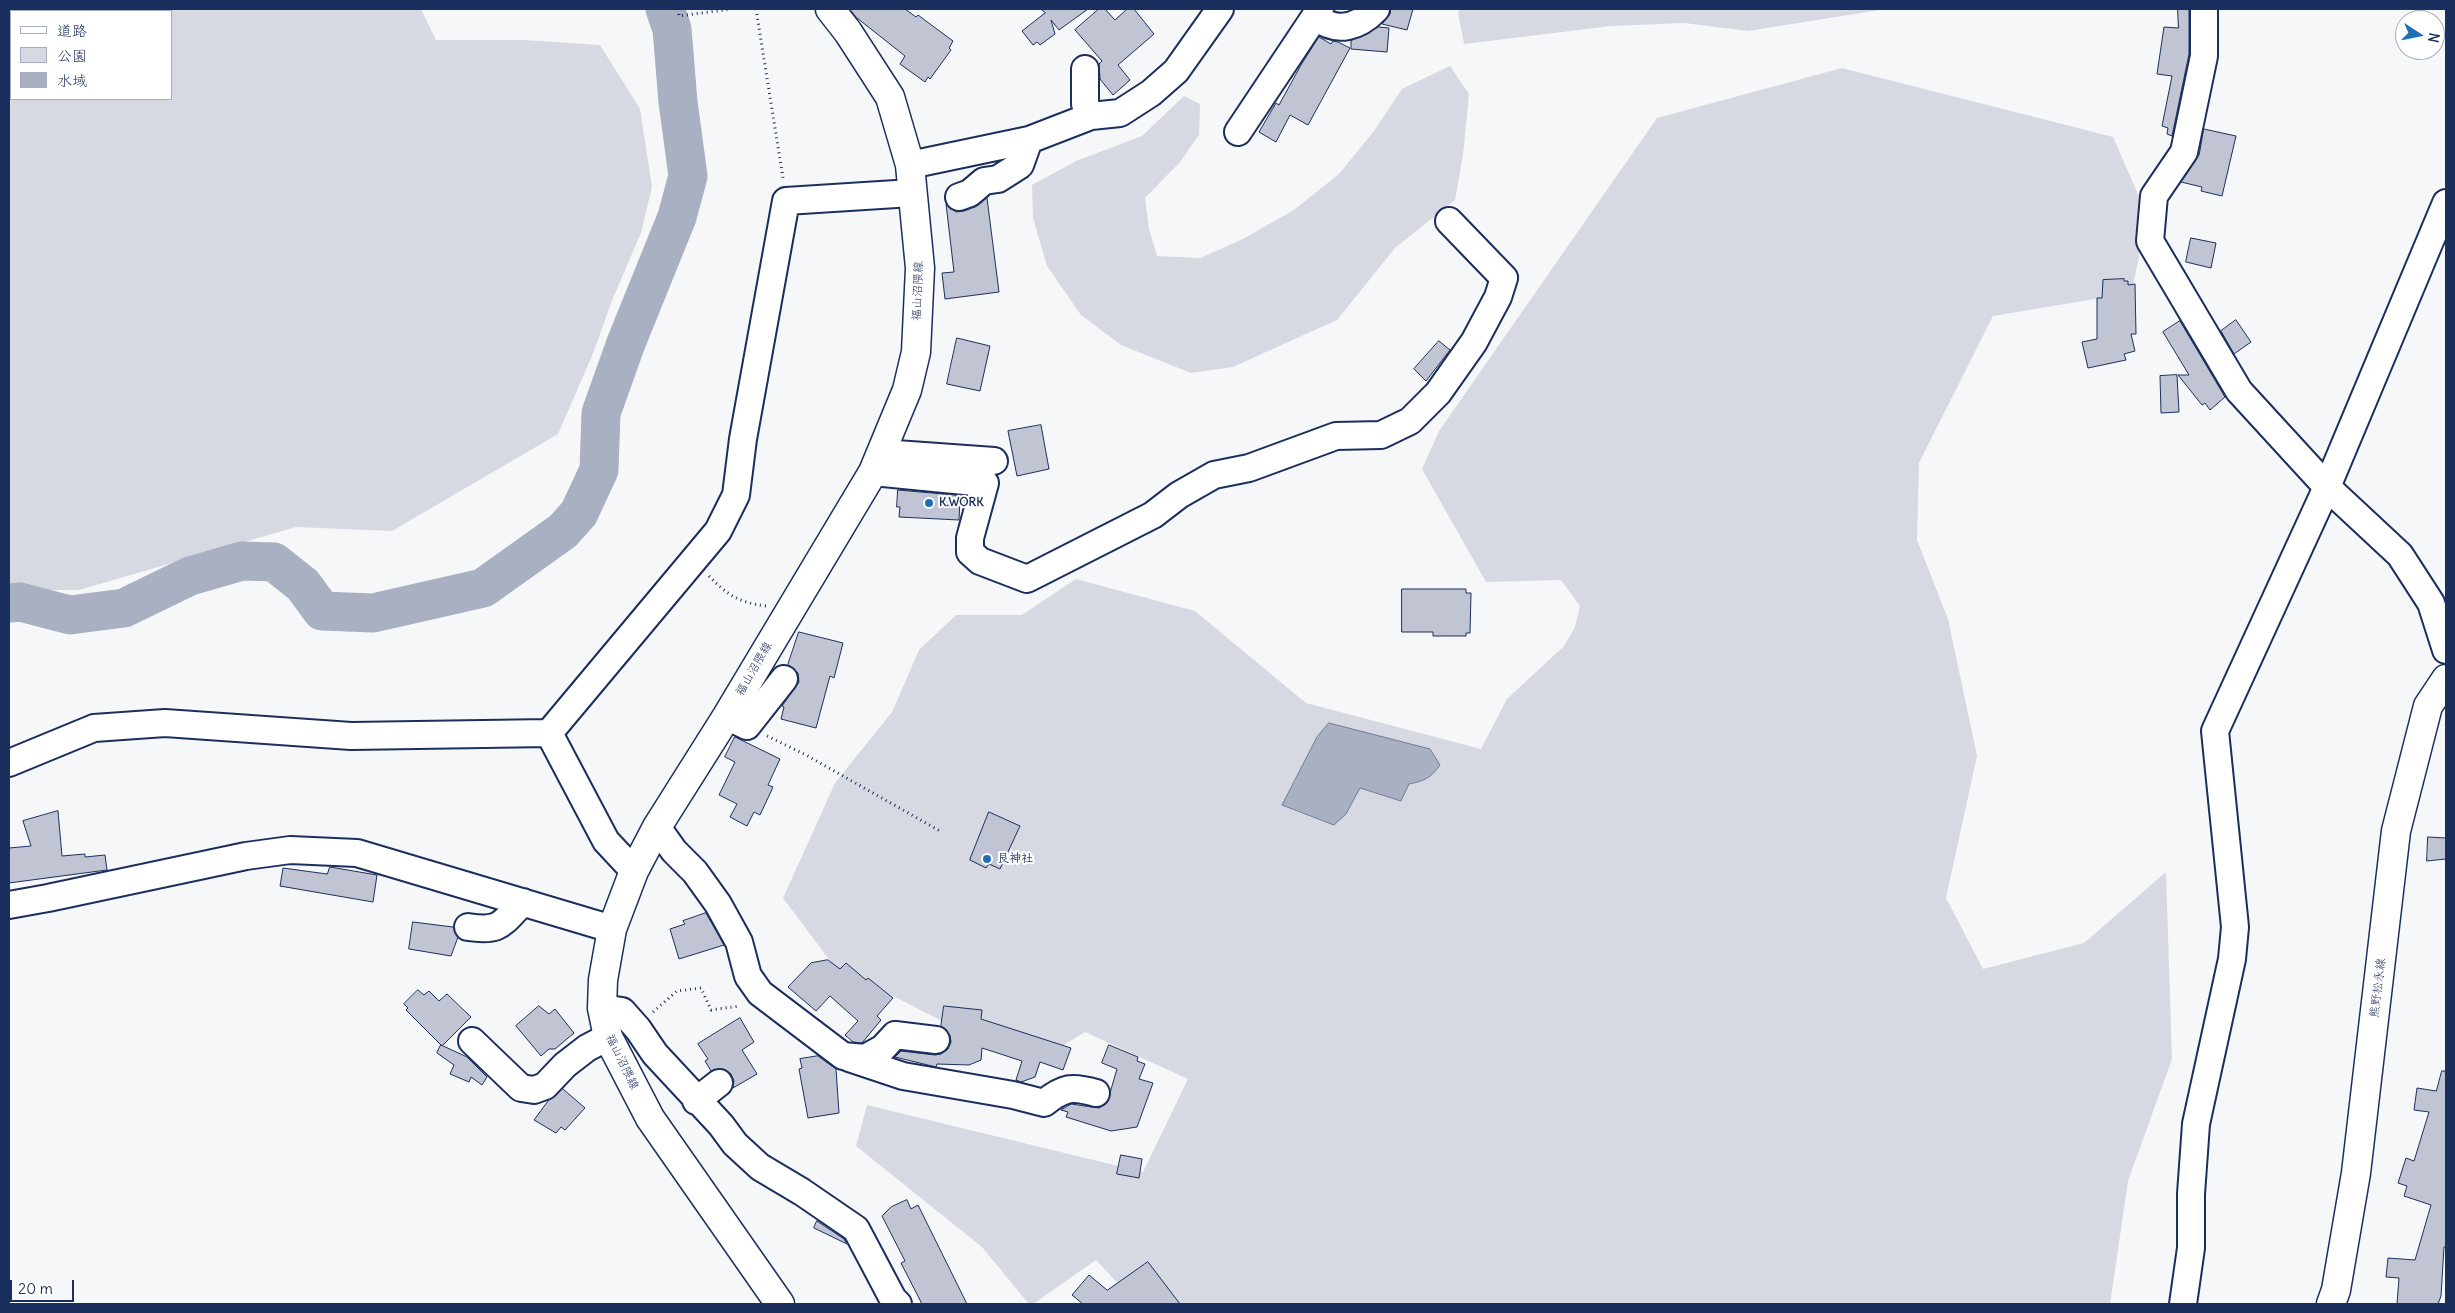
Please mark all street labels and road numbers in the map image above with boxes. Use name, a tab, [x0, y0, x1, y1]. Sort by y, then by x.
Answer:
street label: 福山沼隈線	[910, 261, 926, 321]
street label: 福山沼隈線	[733, 639, 775, 699]
street label: 熊野松永線	[2367, 957, 2389, 1019]
street label: 福山沼隈線	[602, 1032, 642, 1092]

